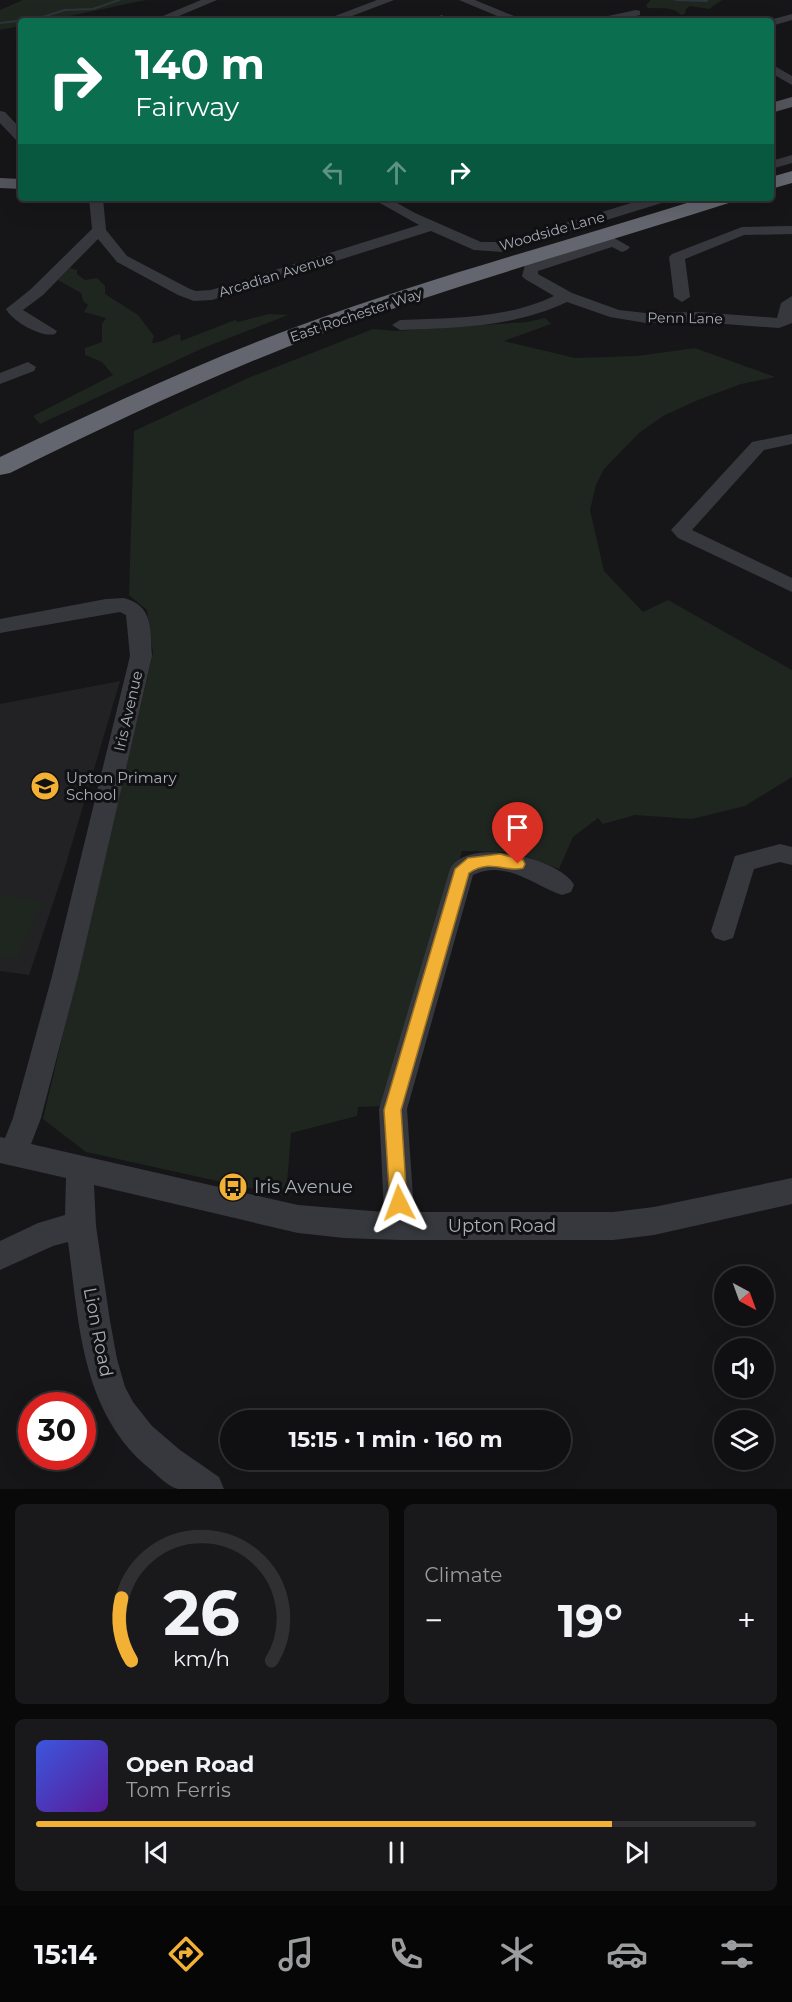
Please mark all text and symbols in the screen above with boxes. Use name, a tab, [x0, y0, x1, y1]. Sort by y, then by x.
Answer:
text: 140 m	[135, 38, 265, 90]
icon: right	[36, 42, 114, 120]
text: Fairway	[135, 90, 239, 123]
icon: left	[317, 156, 350, 189]
icon: ahead	[380, 156, 413, 189]
icon: right	[443, 156, 476, 189]
street label: Woodside Lane	[497, 207, 607, 255]
street label: Arcadian Avenue	[216, 249, 336, 301]
street label: East Rochester Way	[288, 284, 425, 346]
street label: Penn Lane	[647, 308, 723, 328]
street label: Iris Avenue	[109, 669, 147, 753]
place label: Upton Primary School	[66, 768, 177, 804]
school or university icon: Upton Primary School	[29, 770, 61, 802]
pin	[492, 802, 543, 864]
icon: arrive	[501, 811, 534, 844]
bus stop icon: Iris Avenue	[217, 1171, 249, 1203]
position arrow	[367, 1171, 431, 1235]
place label: Iris Avenue	[254, 1176, 353, 1198]
street label: Upton Road	[448, 1215, 556, 1237]
north arrow	[714, 1266, 774, 1326]
map controls	[714, 1266, 774, 1470]
street label: Lion Road	[79, 1285, 117, 1379]
button: sound	[714, 1338, 774, 1398]
speed limit sign: 30	[18, 1392, 96, 1470]
button: layers	[714, 1410, 774, 1470]
text: 15:15 · 1 min · 160 m	[288, 1426, 503, 1453]
text: Climate	[425, 1563, 502, 1587]
text: 26	[163, 1575, 240, 1651]
text: 19°	[558, 1593, 623, 1648]
text: −	[425, 1600, 443, 1640]
text: +	[737, 1600, 756, 1640]
text: km/h	[173, 1645, 230, 1671]
text: Open Road	[126, 1751, 254, 1778]
text: Tom Ferris	[126, 1778, 231, 1802]
icon: previous	[140, 1836, 173, 1869]
icon: pause	[380, 1836, 413, 1869]
icon: next	[620, 1836, 653, 1869]
icon: directions	[165, 1933, 207, 1975]
icon: music	[275, 1933, 317, 1975]
icon: phone	[385, 1933, 427, 1975]
icon: climate	[496, 1933, 538, 1975]
icon: car	[606, 1933, 648, 1975]
icon: filters	[716, 1933, 758, 1975]
text: 15:14	[34, 1938, 97, 1971]

